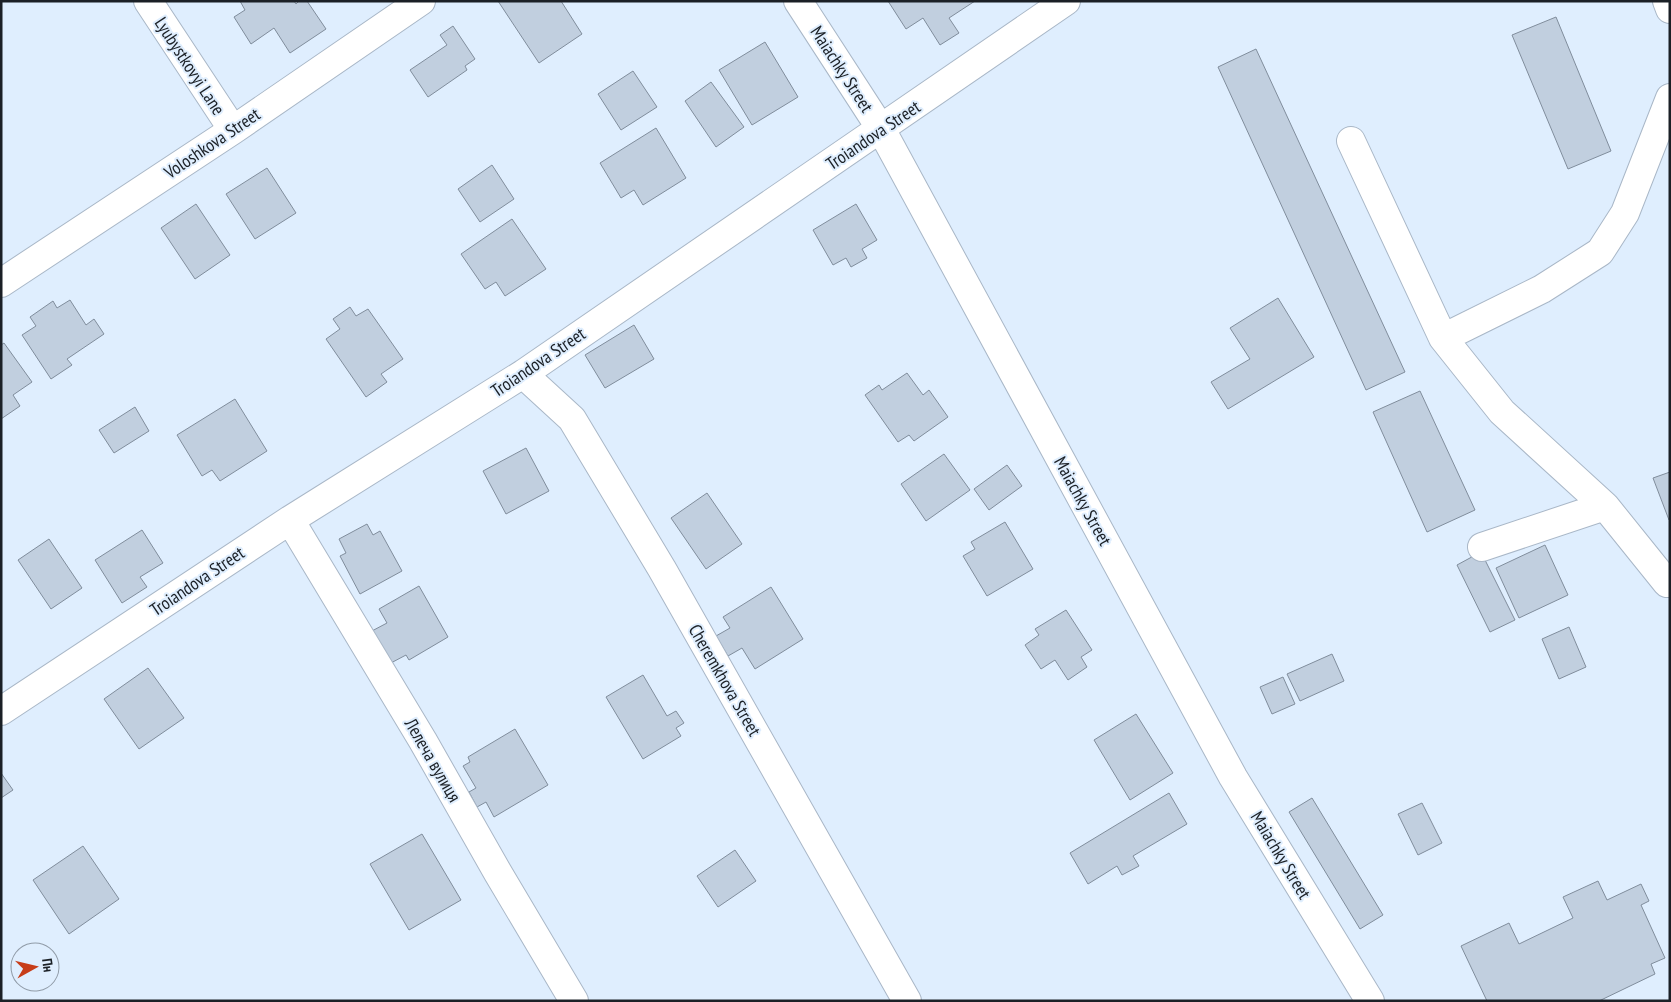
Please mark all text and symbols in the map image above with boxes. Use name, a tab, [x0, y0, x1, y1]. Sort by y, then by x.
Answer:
street label: Lyubystkovyi Lane	[150, 13, 230, 119]
street label: Maiachky Street	[806, 21, 878, 117]
street label: Troiandova Street	[821, 95, 925, 175]
street label: Voloshkova Street	[159, 102, 264, 184]
street label: Troiandova Street	[486, 322, 590, 402]
street label: Maiachky Street	[1049, 452, 1117, 550]
street label: Troiandova Street	[145, 541, 249, 621]
street label: Cheremkhova Street	[684, 620, 766, 740]
street label: Лелеча вулиця	[399, 713, 466, 806]
street label: Maiachky Street	[1246, 807, 1316, 903]
north arrow	[10, 942, 60, 992]
text: Пн	[38, 957, 58, 973]

